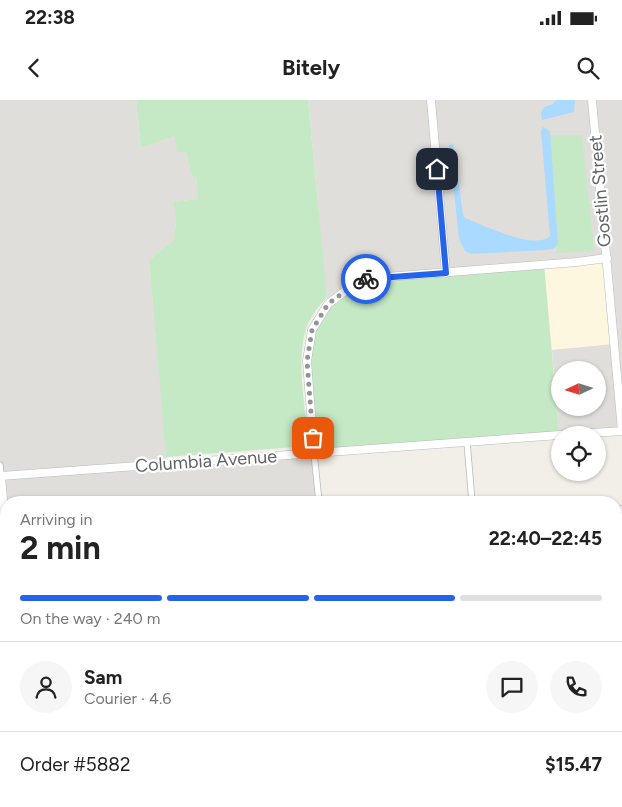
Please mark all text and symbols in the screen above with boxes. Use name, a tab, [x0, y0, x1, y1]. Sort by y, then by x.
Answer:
text: 22:38	[25, 6, 75, 29]
icon: back	[20, 54, 48, 82]
text: Bitely	[282, 54, 340, 81]
icon: search	[574, 54, 602, 82]
street label: Gostlin Street	[584, 134, 616, 248]
pin	[416, 148, 458, 190]
icon: home	[423, 155, 451, 183]
courier	[341, 254, 391, 304]
icon: bike	[352, 265, 380, 293]
north arrow	[551, 361, 606, 416]
map controls	[551, 361, 606, 481]
pin	[292, 417, 334, 459]
icon: bag	[299, 424, 327, 452]
button: locate	[551, 426, 606, 481]
street label: Columbia Avenue	[134, 445, 278, 477]
text: Arriving in	[20, 510, 92, 529]
text: 22:40–22:45	[489, 527, 602, 550]
text: 2 min	[20, 529, 101, 567]
text: On the way · 240 m	[20, 609, 160, 628]
button: person	[20, 661, 72, 713]
button: chat	[486, 661, 538, 713]
button: phone	[550, 661, 602, 713]
text: Sam	[84, 666, 122, 689]
text: Courier · 4.6	[84, 689, 171, 708]
text: Order #5882	[20, 753, 131, 776]
text: $15.47	[545, 753, 602, 776]

